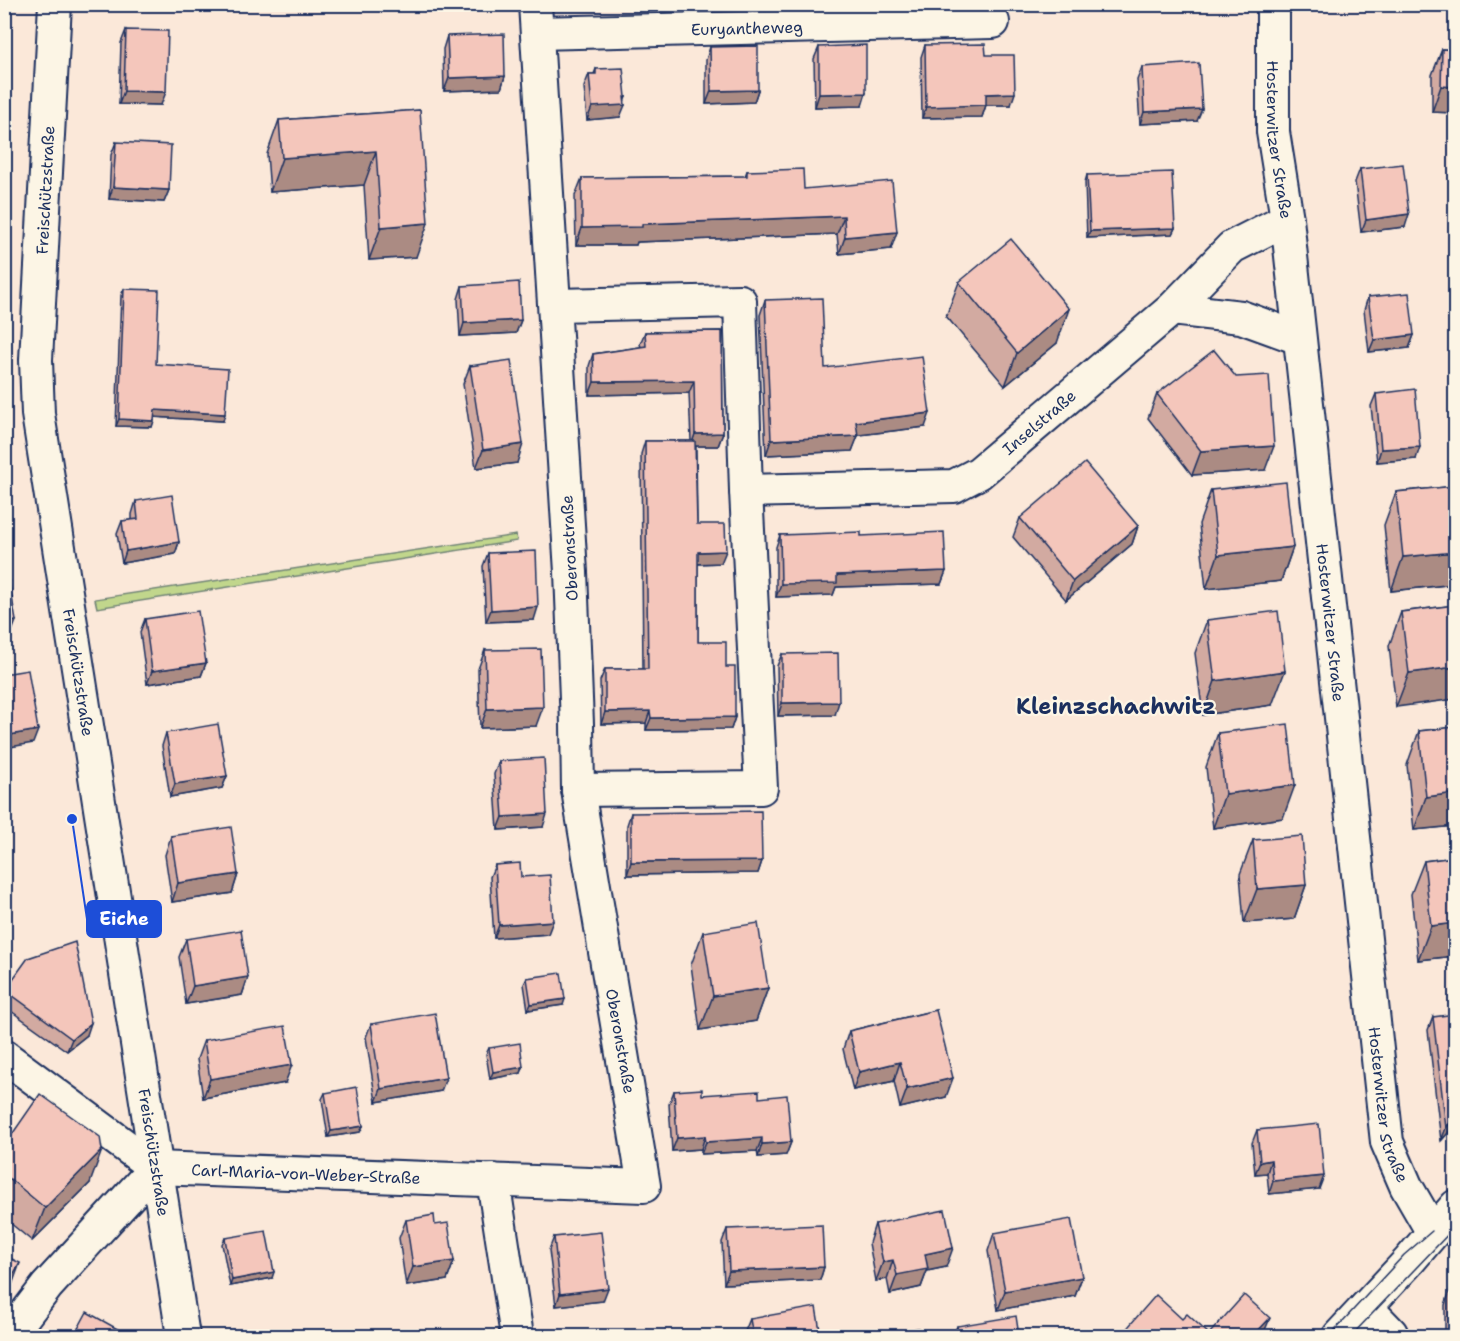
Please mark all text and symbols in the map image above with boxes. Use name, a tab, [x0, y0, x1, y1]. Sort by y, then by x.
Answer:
street label: Euryantheweg	[691, 17, 803, 40]
street label: Hosterwitzer Straße	[1262, 60, 1297, 220]
street label: Freischützstraße	[32, 125, 59, 255]
street label: Inselstraße	[998, 385, 1080, 460]
street label: Oberonstraße	[556, 494, 583, 602]
street label: Hosterwitzer Straße	[1311, 542, 1349, 703]
street label: Freischützstraße	[58, 607, 99, 738]
district label: Kleinzschachwitz	[1016, 692, 1216, 721]
callout: Eiche	[87, 901, 161, 937]
text: Eiche	[99, 907, 149, 931]
street label: Oberonstraße	[601, 987, 640, 1095]
street label: Hosterwitzer Straße	[1364, 1026, 1413, 1186]
street label: Freischützstraße	[133, 1087, 174, 1218]
street label: Carl-Maria-von-Weber-Straße	[191, 1159, 421, 1189]

